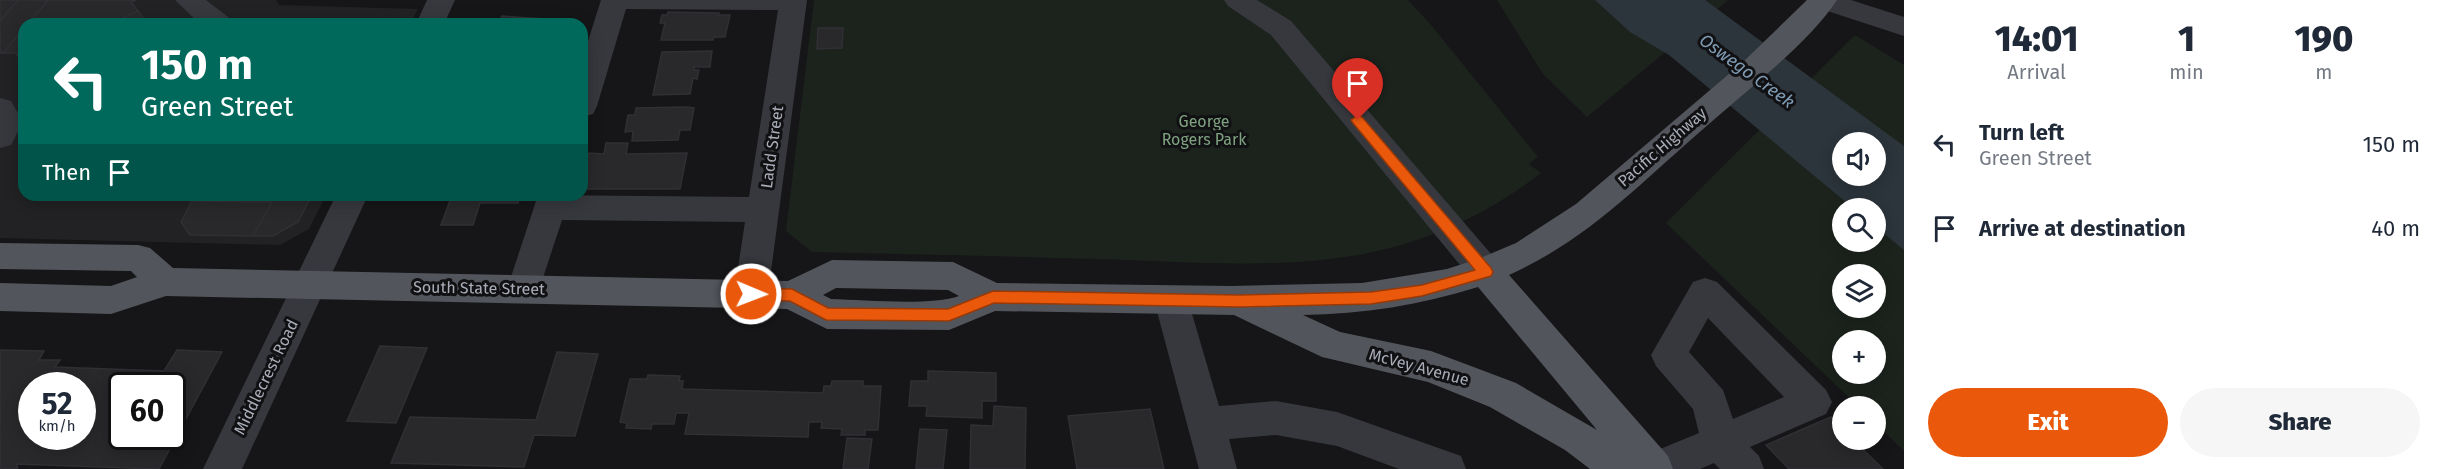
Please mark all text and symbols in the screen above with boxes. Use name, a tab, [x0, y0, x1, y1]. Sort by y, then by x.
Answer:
text: 14:01	[1995, 17, 2079, 61]
text: 1	[2178, 17, 2195, 61]
text: 190	[2294, 17, 2353, 61]
water label: Oswego Creek	[1695, 29, 1799, 113]
text: 150 m	[141, 40, 253, 90]
icon: left	[42, 42, 120, 120]
pin	[1332, 58, 1383, 120]
text: Arrival	[2007, 60, 2066, 84]
text: min	[2169, 60, 2204, 84]
text: m	[2315, 60, 2332, 84]
icon: arrive	[1341, 67, 1374, 100]
text: Green Street	[141, 91, 293, 123]
street label: Pacific Highway	[1614, 103, 1710, 191]
street label: Ladd Street	[757, 104, 787, 190]
park label: George Rogers Park	[1162, 112, 1247, 149]
text: Turn left	[1979, 119, 2064, 146]
icon: left	[1928, 128, 1961, 161]
text: 150 m	[2362, 131, 2420, 158]
map controls	[1832, 132, 1886, 450]
button: sound	[1832, 132, 1886, 186]
text: Green Street	[1979, 146, 2092, 170]
icon: arrive	[103, 156, 136, 189]
text: Then	[42, 159, 91, 186]
button: search	[1832, 198, 1886, 252]
icon: arrive	[1928, 212, 1961, 245]
text: Arrive at destination	[1979, 215, 2186, 242]
text: 40 m	[2371, 215, 2420, 242]
position arrow	[719, 262, 783, 326]
button: layers	[1832, 264, 1886, 318]
street label: South State Street	[413, 277, 545, 299]
street label: Middlecrest Road	[230, 316, 302, 438]
button: +	[1832, 330, 1886, 384]
street label: McVey Avenue	[1367, 345, 1471, 389]
speed limit sign: 60	[108, 372, 186, 450]
text: 52	[41, 386, 73, 422]
button: Exit	[1928, 388, 2168, 457]
button: Share	[2180, 388, 2420, 457]
button: −	[1832, 396, 1886, 450]
text: km/h	[38, 417, 76, 435]

